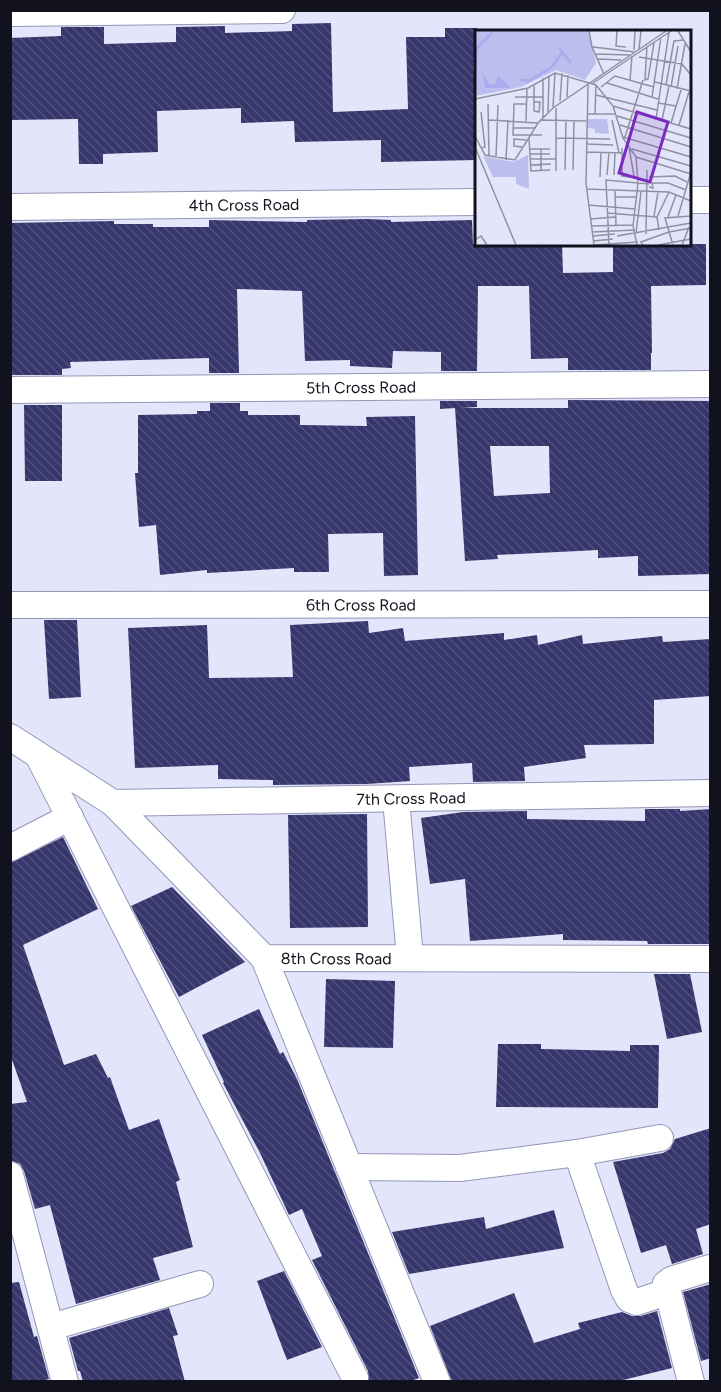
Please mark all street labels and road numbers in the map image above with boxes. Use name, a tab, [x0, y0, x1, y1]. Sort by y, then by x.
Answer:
street label: 4th Cross Road	[188, 194, 300, 215]
street label: 5th Cross Road	[306, 377, 416, 397]
street label: 6th Cross Road	[306, 595, 416, 614]
street label: 7th Cross Road	[356, 788, 466, 808]
street label: 8th Cross Road	[281, 949, 392, 968]

